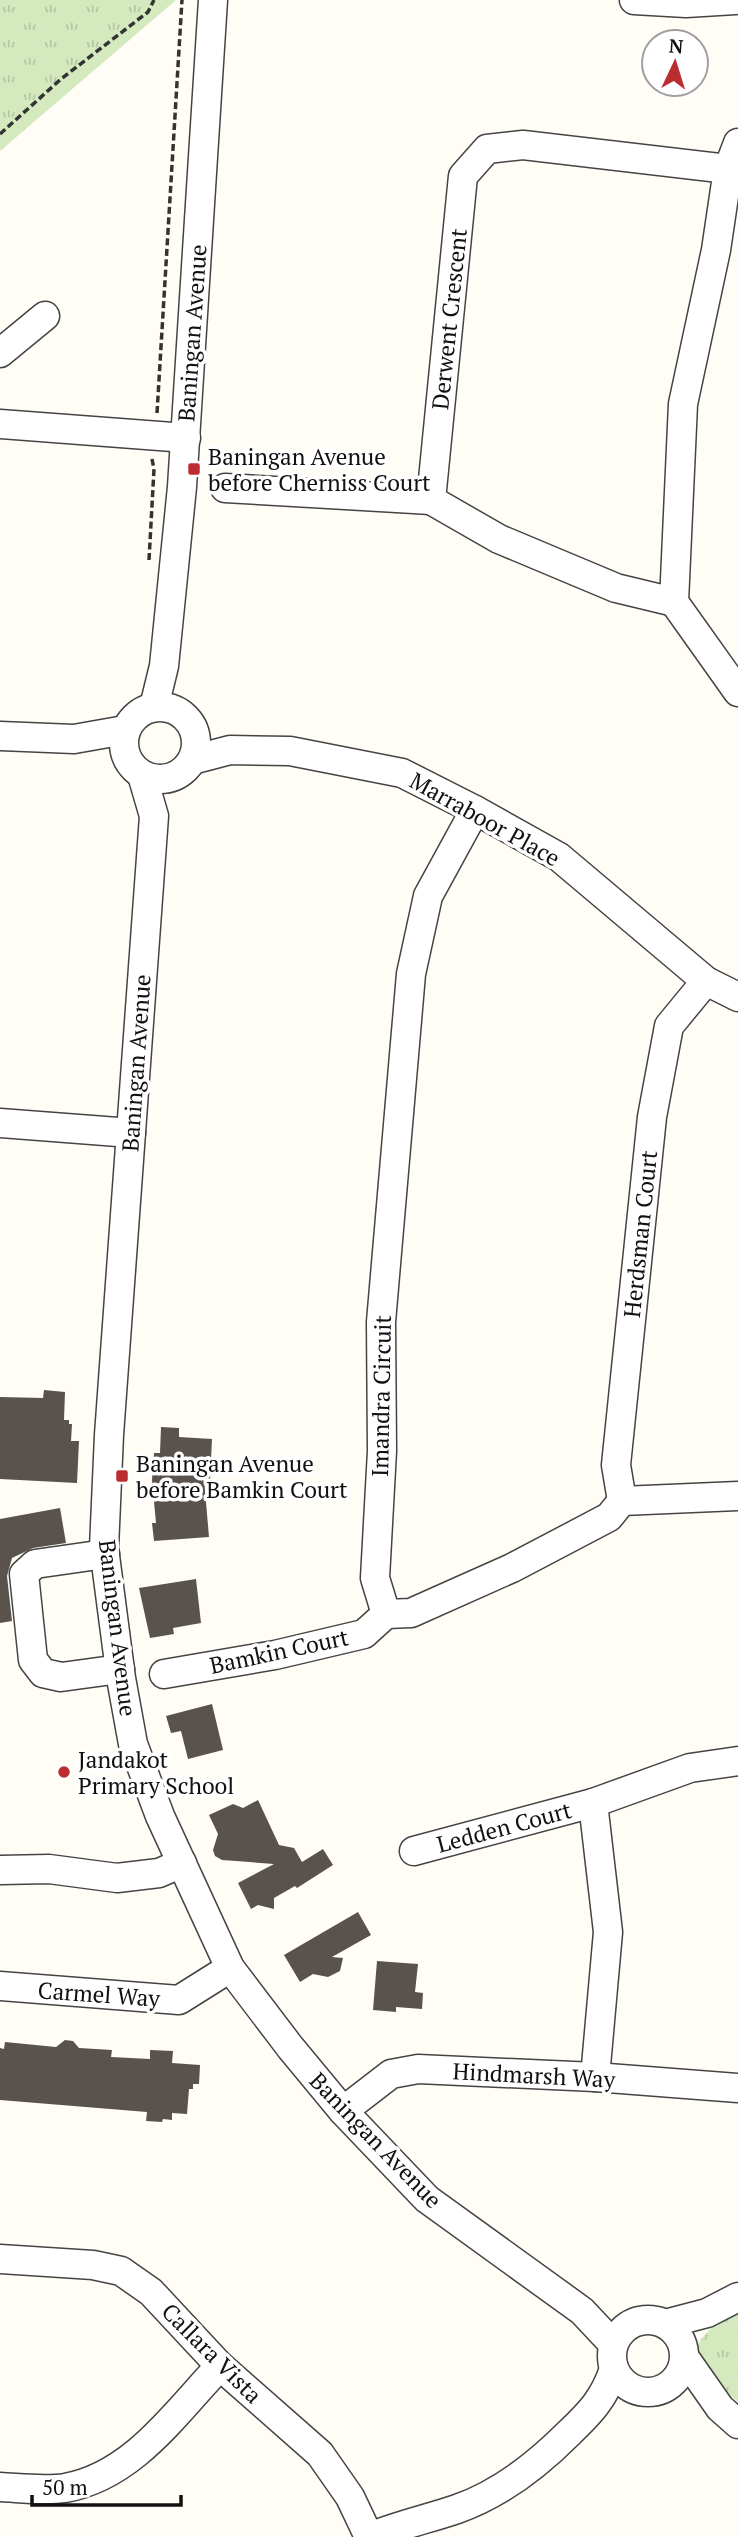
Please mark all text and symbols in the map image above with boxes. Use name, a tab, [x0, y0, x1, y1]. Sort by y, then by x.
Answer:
north arrow	[640, 28, 710, 98]
text: N	[668, 33, 685, 59]
street label: Derwent Crescent	[424, 226, 474, 411]
street label: Baningan Avenue	[170, 243, 214, 423]
place label: Baningan Avenue before Cherniss Court	[208, 441, 431, 498]
marker: Baningan Avenue before Cherniss Court	[186, 461, 202, 477]
street label: Marraboor Place	[404, 765, 566, 873]
street label: Baningan Avenue	[114, 973, 158, 1153]
street label: Herdsman Court	[616, 1148, 664, 1319]
street label: Imandra Circuit	[364, 1314, 398, 1477]
place label: Baningan Avenue before Bamkin Court	[136, 1448, 348, 1505]
marker: Baningan Avenue before Bamkin Court	[114, 1468, 130, 1484]
street label: Baningan Avenue	[92, 1538, 144, 1718]
street label: Bamkin Court	[207, 1621, 352, 1681]
place label: Jandakot Primary School	[78, 1744, 234, 1801]
marker: Jandakot Primary School	[56, 1764, 72, 1780]
street label: Ledden Court	[433, 1794, 575, 1860]
street label: Carmel Way	[37, 1974, 162, 2014]
street label: Hindmarsh Way	[452, 2055, 616, 2095]
street label: Baningan Avenue	[303, 2065, 449, 2215]
street label: Callara Vista	[155, 2296, 269, 2410]
scale bar	[32, 2464, 180, 2508]
text: 50 m	[42, 2473, 88, 2501]

